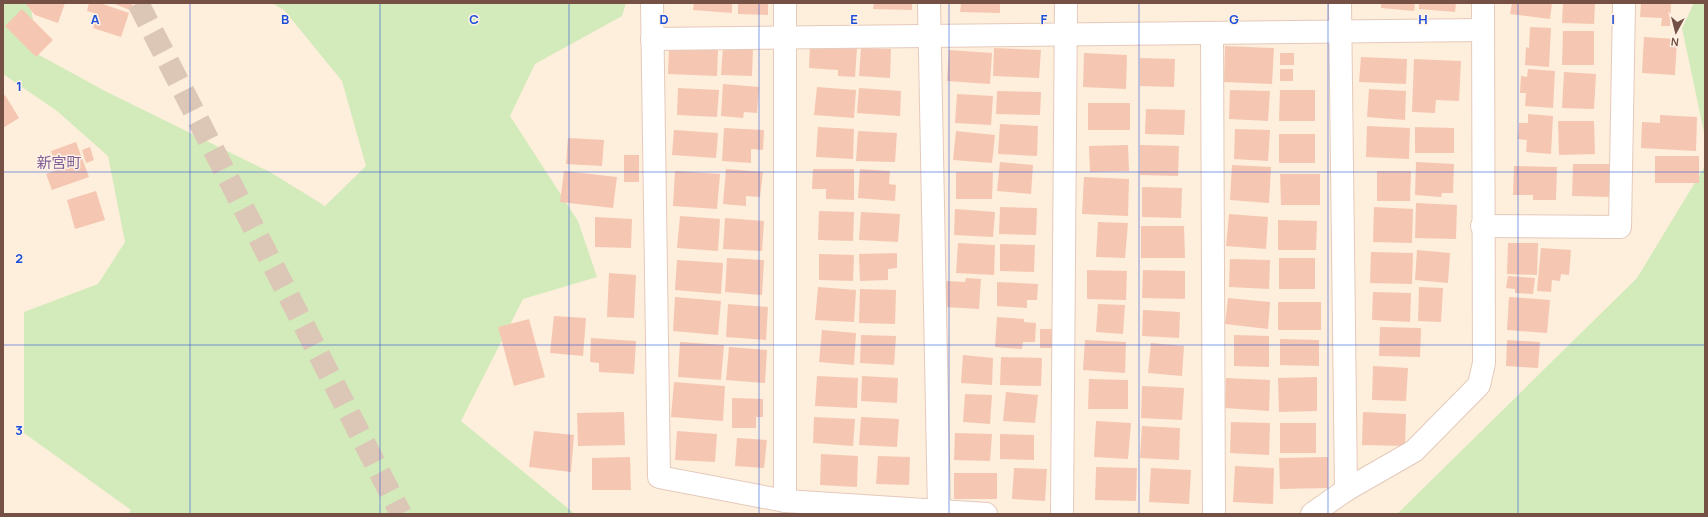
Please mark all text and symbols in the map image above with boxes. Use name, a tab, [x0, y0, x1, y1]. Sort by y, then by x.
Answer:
text: A	[91, 10, 100, 28]
text: B	[281, 10, 289, 28]
text: C	[469, 10, 479, 28]
text: D	[659, 10, 669, 28]
text: E	[850, 10, 858, 28]
text: F	[1041, 10, 1048, 28]
text: G	[1229, 10, 1239, 28]
text: H	[1418, 10, 1428, 28]
text: I	[1611, 10, 1615, 28]
north arrow	[1656, 12, 1696, 52]
text: N	[1670, 34, 1680, 50]
text: 1	[16, 77, 22, 95]
district label: 新宮町	[36, 152, 82, 173]
text: 2	[15, 249, 23, 267]
text: 3	[15, 421, 23, 439]

